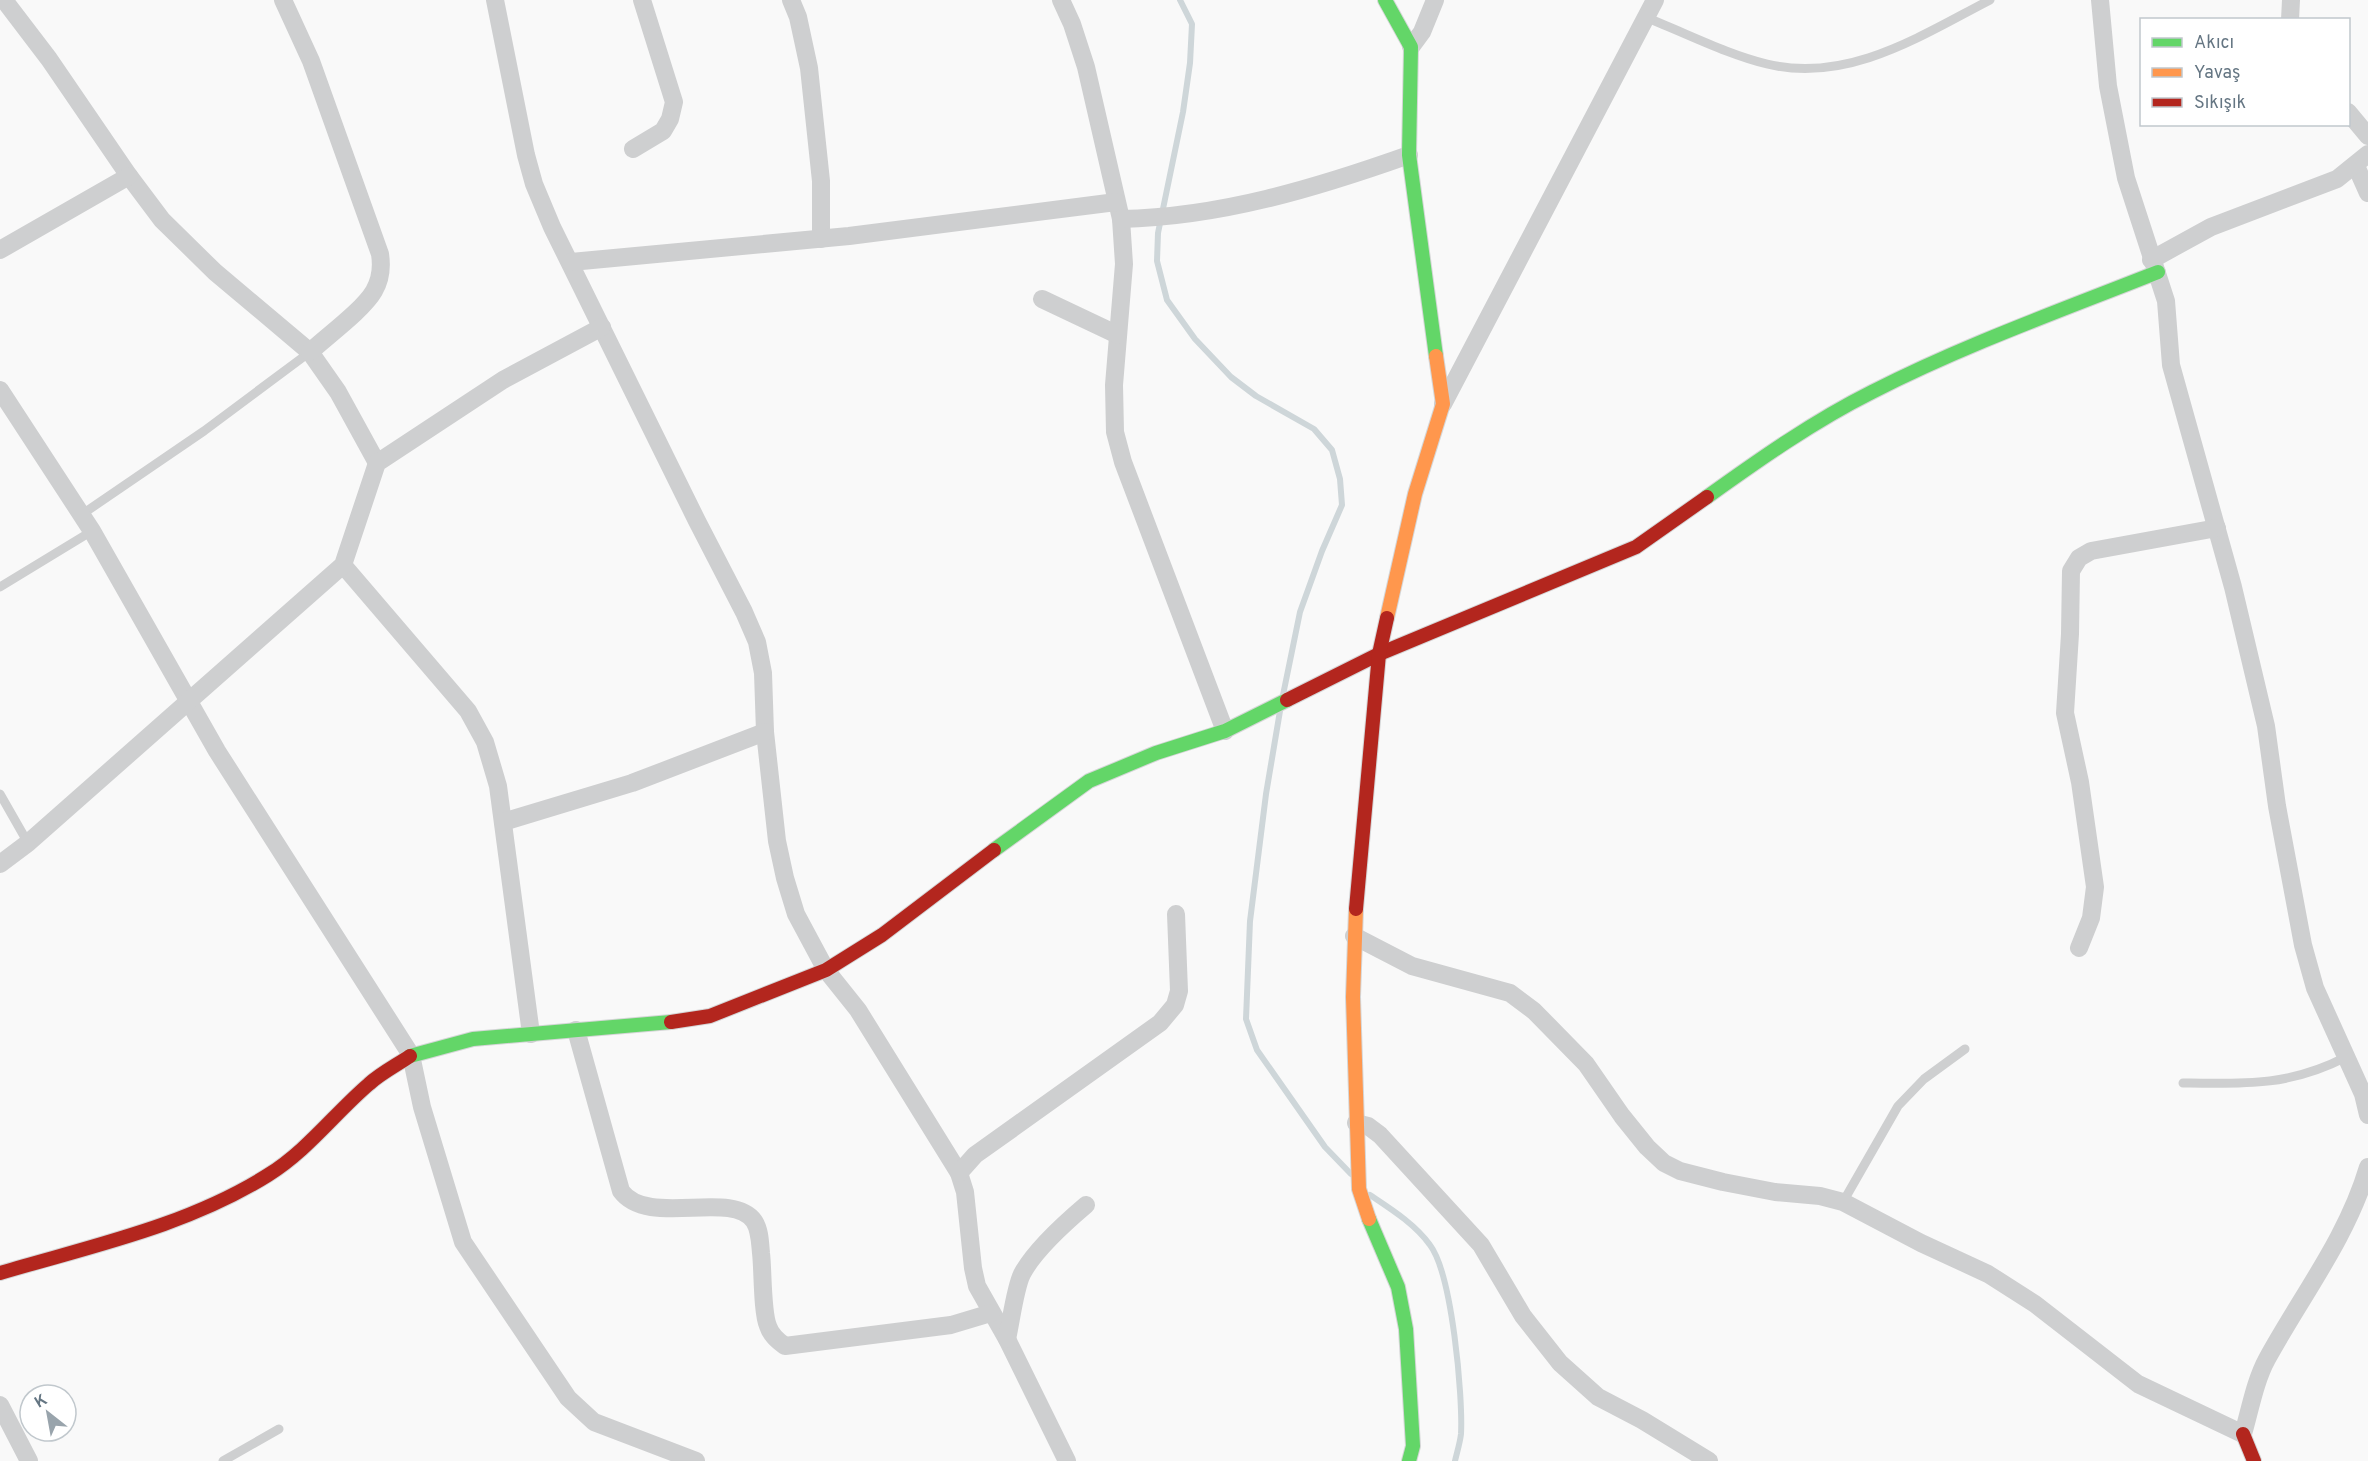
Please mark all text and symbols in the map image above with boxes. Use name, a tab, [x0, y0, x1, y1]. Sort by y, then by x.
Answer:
legend	[2140, 18, 2350, 126]
text: Akıcı	[2194, 32, 2234, 55]
text: Yavaş	[2194, 62, 2240, 85]
text: Sıkışık	[2194, 92, 2246, 115]
north arrow	[18, 1383, 78, 1443]
text: K	[31, 1390, 51, 1413]

